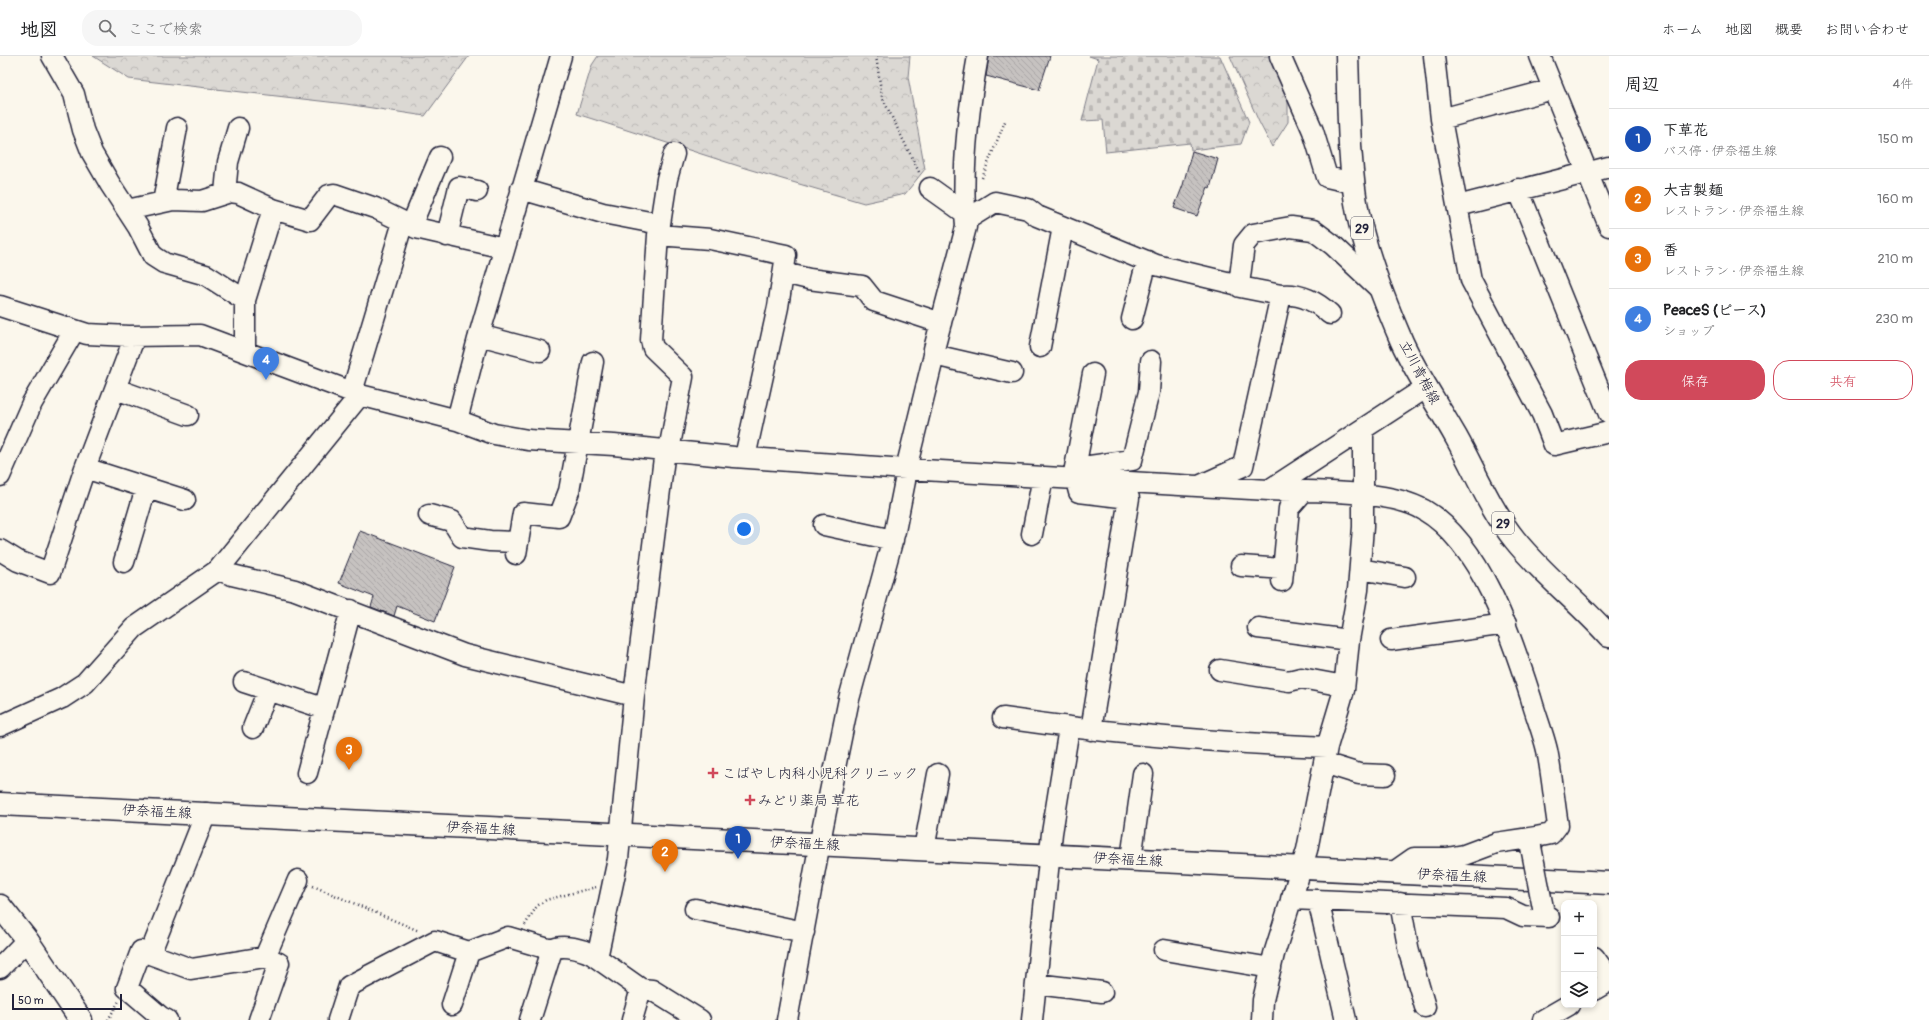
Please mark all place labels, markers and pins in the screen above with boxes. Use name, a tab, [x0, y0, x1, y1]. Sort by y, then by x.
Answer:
pin: 4	[253, 347, 279, 380]
pin: 3	[336, 737, 362, 770]
place label: こばやし内科小児科クリニック	[722, 765, 918, 782]
marker: こばやし内科小児科クリニック	[707, 767, 719, 779]
place label: みどり薬局 草花	[758, 792, 859, 809]
marker: みどり薬局 草花	[745, 795, 755, 805]
pin: 1	[725, 826, 751, 859]
pin: 2	[652, 839, 678, 872]

